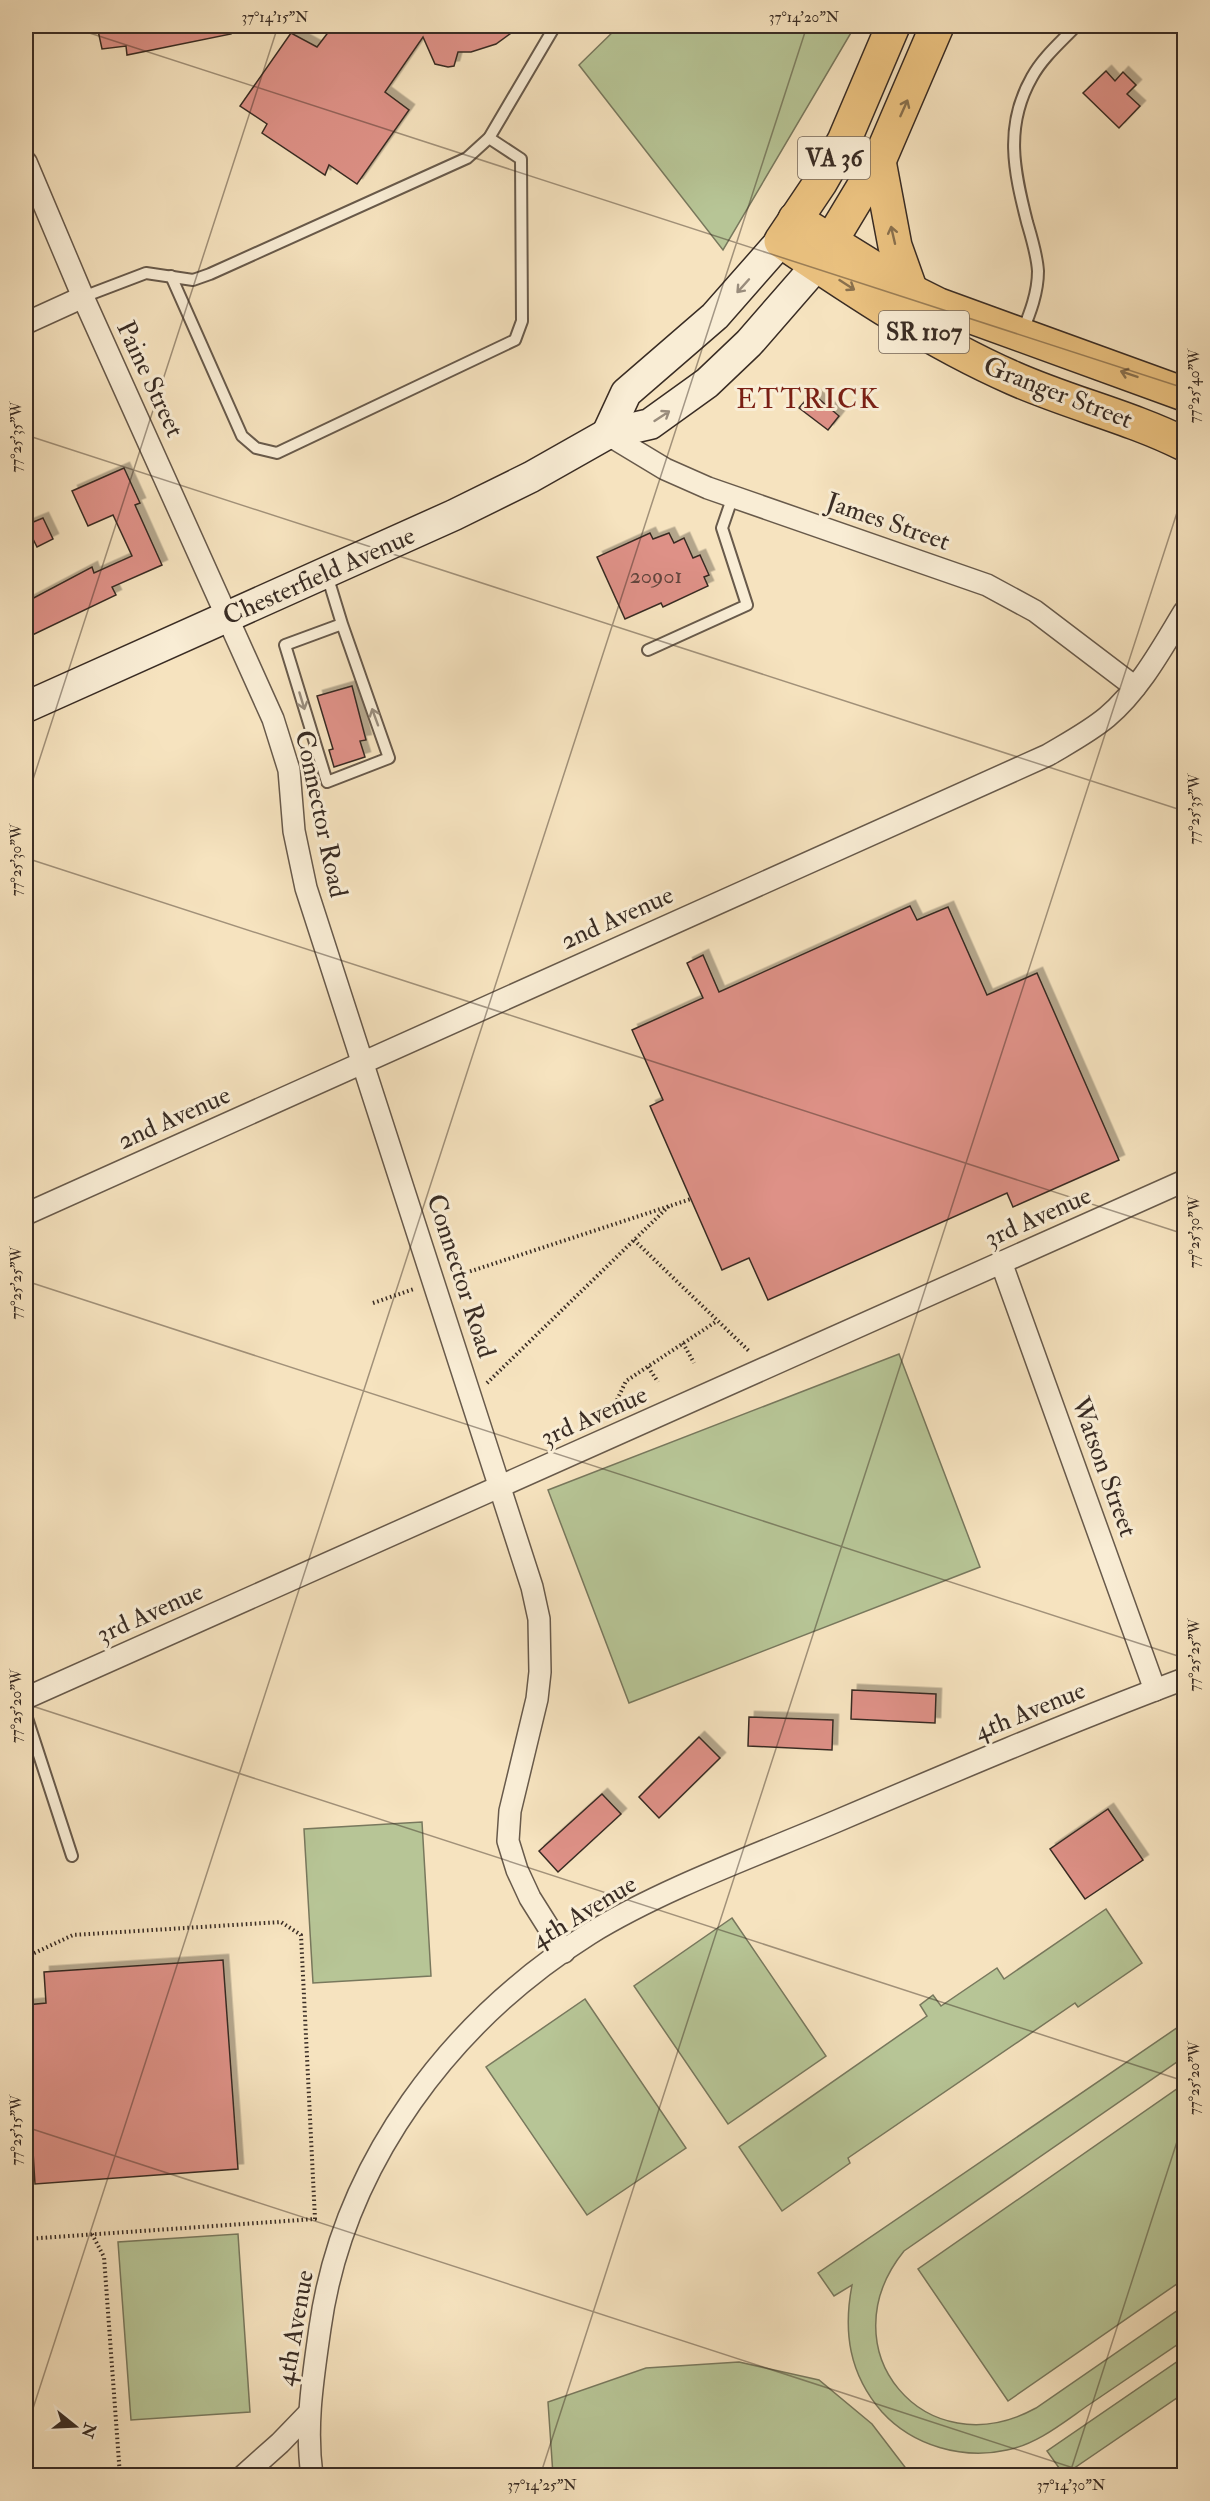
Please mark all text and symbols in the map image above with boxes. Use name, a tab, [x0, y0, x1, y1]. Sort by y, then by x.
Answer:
text: 37°14'15"N	[241, 8, 309, 27]
text: 37°14'20"N	[769, 8, 840, 27]
one-way arrow	[898, 99, 910, 117]
road number: VA 36	[798, 137, 870, 179]
one-way arrow	[887, 226, 898, 246]
one-way arrow	[736, 278, 750, 293]
one-way arrow	[838, 279, 855, 291]
road number: SR 1107	[879, 311, 969, 353]
street label: Paine Street	[109, 316, 191, 442]
text: 77°25'40"W	[1185, 348, 1204, 423]
street label: Granger Street	[979, 350, 1137, 436]
one-way arrow	[1121, 368, 1139, 379]
district label: ETTRICK	[736, 382, 880, 417]
text: 77°25'35"W	[7, 401, 26, 473]
one-way arrow	[653, 410, 670, 422]
street label: James Street	[821, 486, 954, 558]
street label: Chesterfield Avenue	[218, 519, 420, 633]
house number: 20901	[630, 562, 682, 590]
one-way arrow	[297, 691, 308, 710]
one-way arrow	[368, 708, 379, 727]
street label: Connector Road	[288, 727, 354, 901]
text: 77°25'35"W	[1185, 773, 1204, 845]
text: 77°25'30"W	[7, 823, 26, 896]
street label: 2nd Avenue	[556, 879, 678, 957]
street label: 2nd Avenue	[113, 1079, 235, 1157]
street label: 3rd Avenue	[980, 1179, 1096, 1255]
street label: Connector Road	[420, 1190, 503, 1362]
text: 77°25'30"W	[1185, 1195, 1204, 1268]
text: 77°25'25"W	[7, 1246, 26, 1320]
street label: 3rd Avenue	[536, 1378, 652, 1454]
street label: Watson Street	[1064, 1392, 1144, 1541]
street label: 3rd Avenue	[92, 1575, 208, 1651]
text: 77°25'25"W	[1185, 1618, 1204, 1692]
text: 77°25'20"W	[7, 1668, 26, 1743]
street label: 4th Avenue	[970, 1674, 1090, 1748]
street label: 4th Avenue	[526, 1868, 642, 1956]
text: 77°25'20"W	[1185, 2040, 1204, 2115]
text: 77°25'15"W	[7, 2094, 26, 2165]
street label: 4th Avenue	[269, 2268, 321, 2388]
north arrow	[45, 2396, 105, 2456]
text: N	[76, 2419, 100, 2441]
text: 37°14'25"N	[507, 2476, 577, 2495]
text: 37°14'30"N	[1037, 2476, 1106, 2495]

